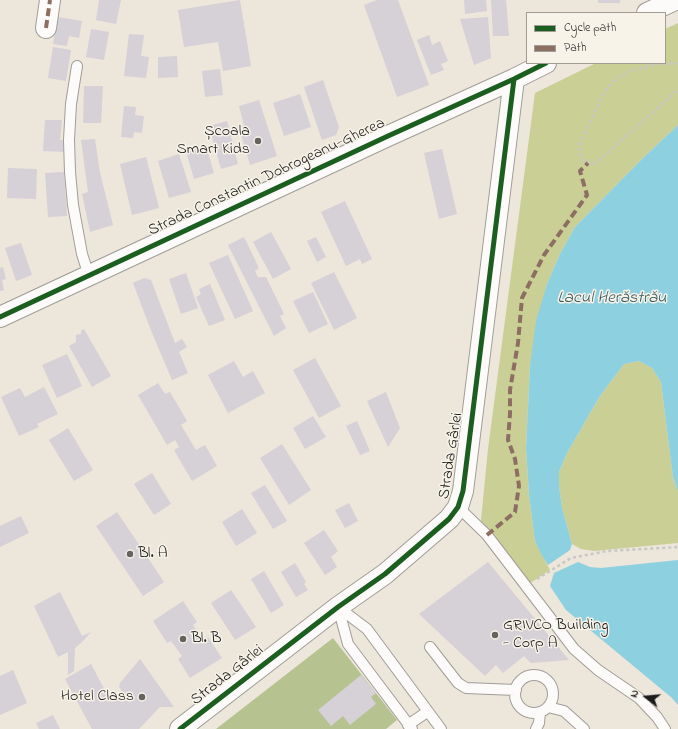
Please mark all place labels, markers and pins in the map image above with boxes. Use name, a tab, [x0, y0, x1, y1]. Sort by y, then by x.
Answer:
place label: Școala Smart Kids	[177, 122, 250, 160]
marker: Școala Smart Kids	[253, 136, 263, 146]
place label: Bl. A	[138, 544, 168, 564]
marker: Bl. A	[125, 549, 135, 559]
place label: GRIVCO Building - Corp A	[503, 616, 608, 654]
place label: Bl. B	[191, 629, 222, 649]
marker: GRIVCO Building - Corp A	[490, 630, 500, 640]
marker: Bl. B	[178, 634, 188, 644]
place label: Hotel Class	[61, 687, 134, 707]
marker: Hotel Class	[137, 692, 147, 702]

